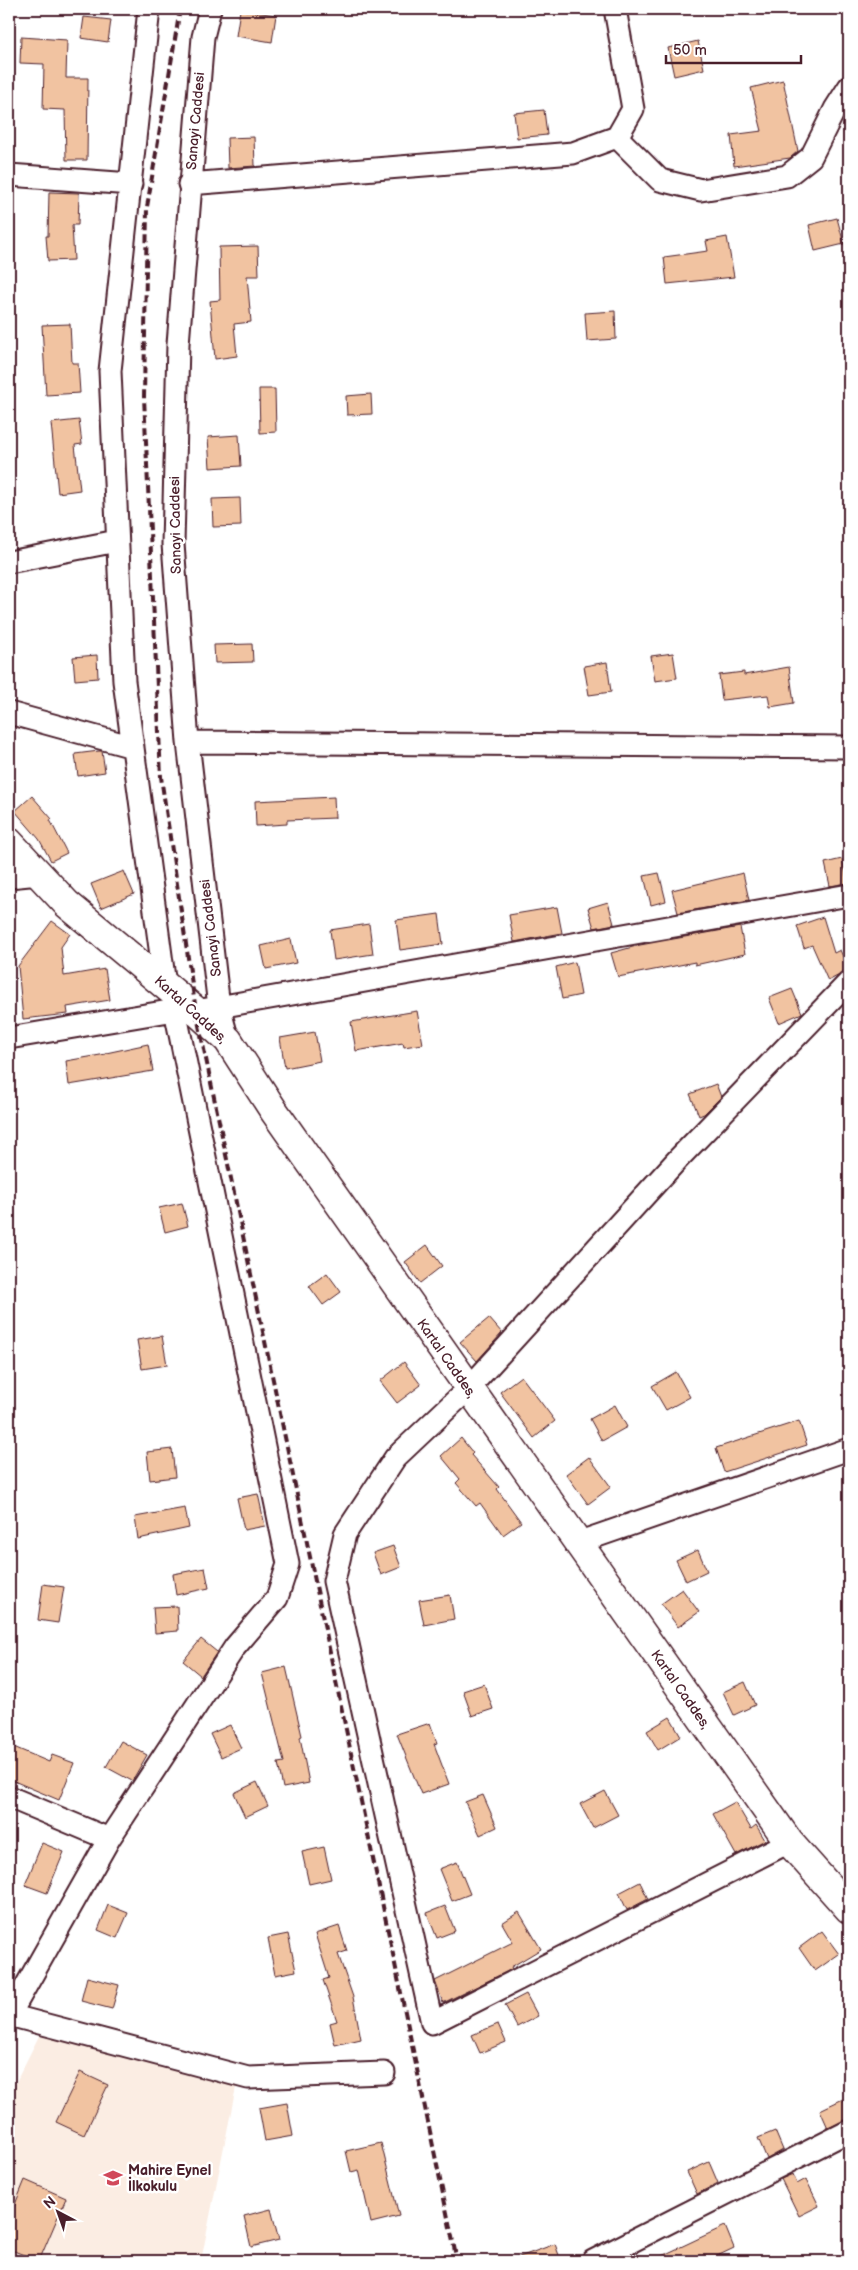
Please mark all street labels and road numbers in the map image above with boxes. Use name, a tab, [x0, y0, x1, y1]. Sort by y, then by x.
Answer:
street label: Sanayi Caddesi	[183, 71, 208, 171]
street label: Sanayi Caddesi	[166, 476, 185, 574]
street label: Sanayi Caddesi	[196, 878, 225, 978]
street label: Kartal Caddes,	[151, 972, 231, 1047]
street label: Kartal Caddes,	[413, 1316, 480, 1401]
street label: Kartal Caddes,	[647, 1647, 714, 1732]

